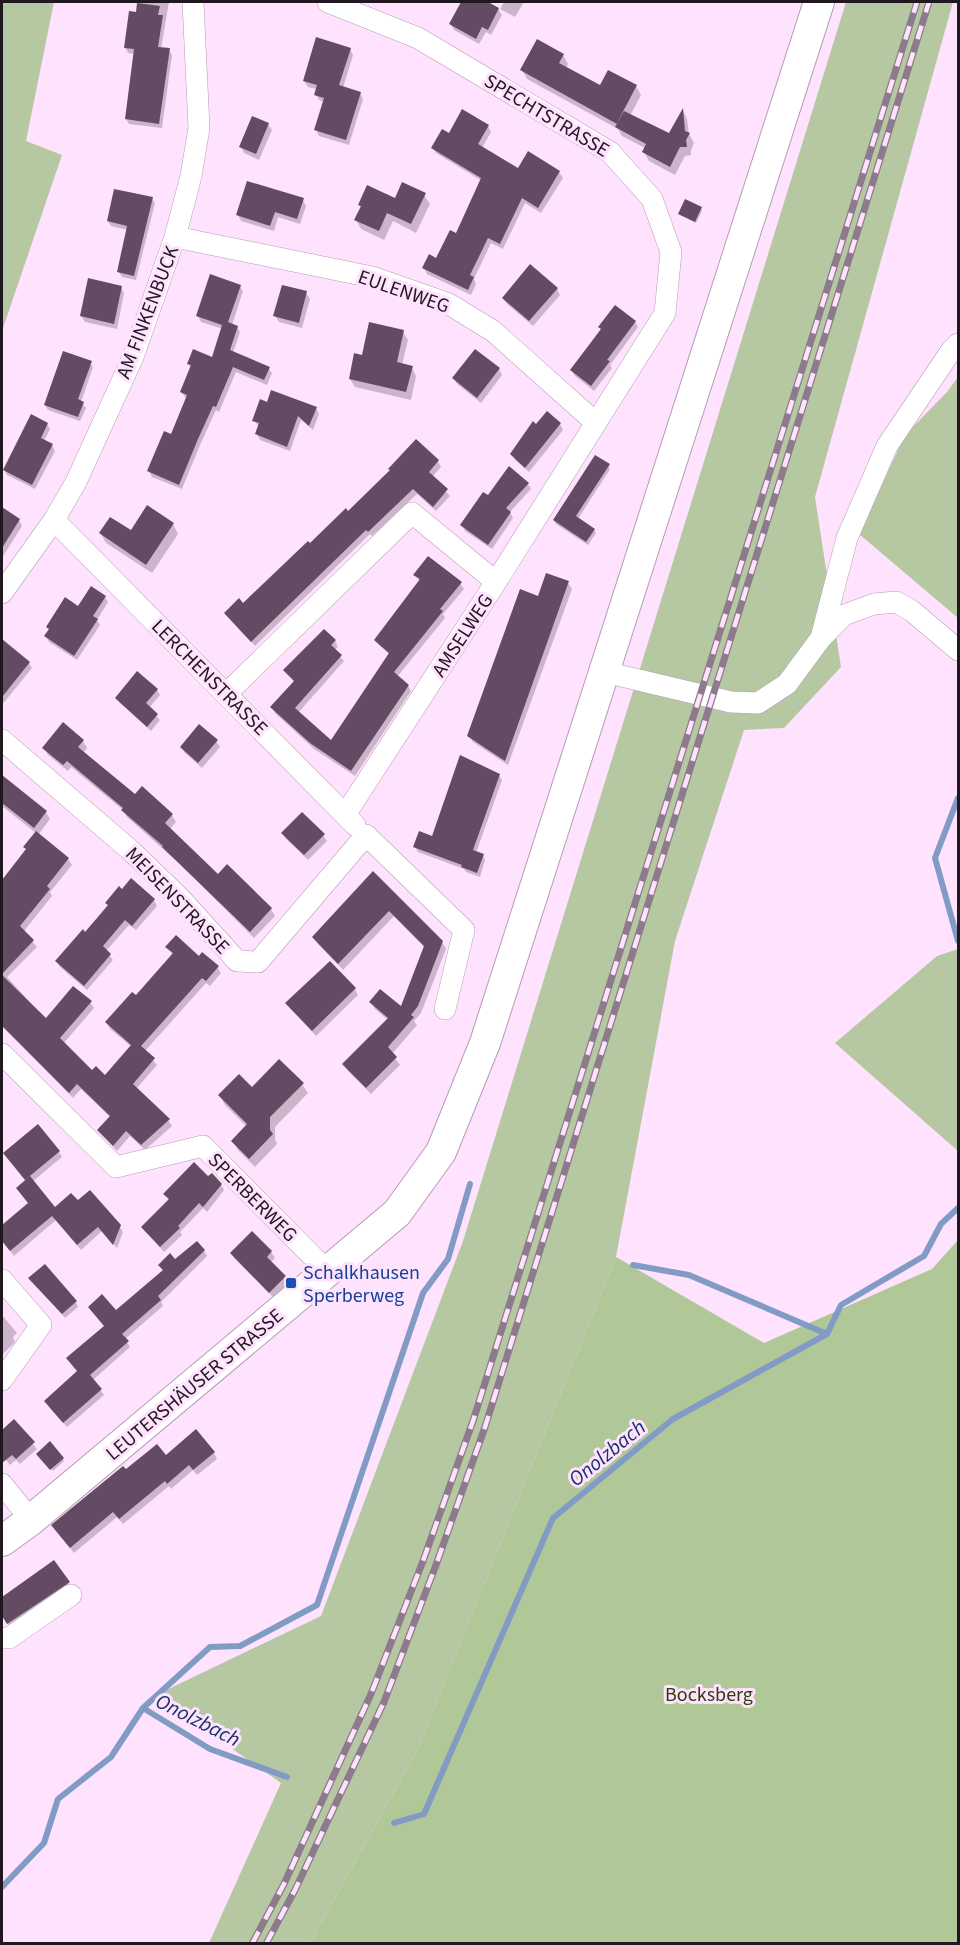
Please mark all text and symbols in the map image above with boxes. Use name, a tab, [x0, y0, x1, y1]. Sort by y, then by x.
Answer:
street label: SPECHTSTRASSE	[479, 67, 614, 164]
street label: AM FINKENBUCK	[110, 242, 186, 383]
street label: EULENWEG	[354, 263, 453, 321]
street label: AMSELWEG	[426, 589, 500, 683]
street label: LERCHENSTRASSE	[145, 613, 274, 742]
street label: MEISENSTRASSE	[119, 841, 236, 961]
street label: SPERBERWEG	[201, 1147, 303, 1249]
place label: Schalkhausen Sperberweg	[303, 1259, 420, 1310]
marker: Schalkhausen Sperberweg	[284, 1276, 298, 1290]
street label: LEUTERSHÄUSER STRASSE	[100, 1302, 289, 1467]
water label: Onolzbach	[562, 1413, 652, 1493]
park label: Bocksberg	[665, 1681, 753, 1709]
water label: Onolzbach	[150, 1686, 246, 1754]

